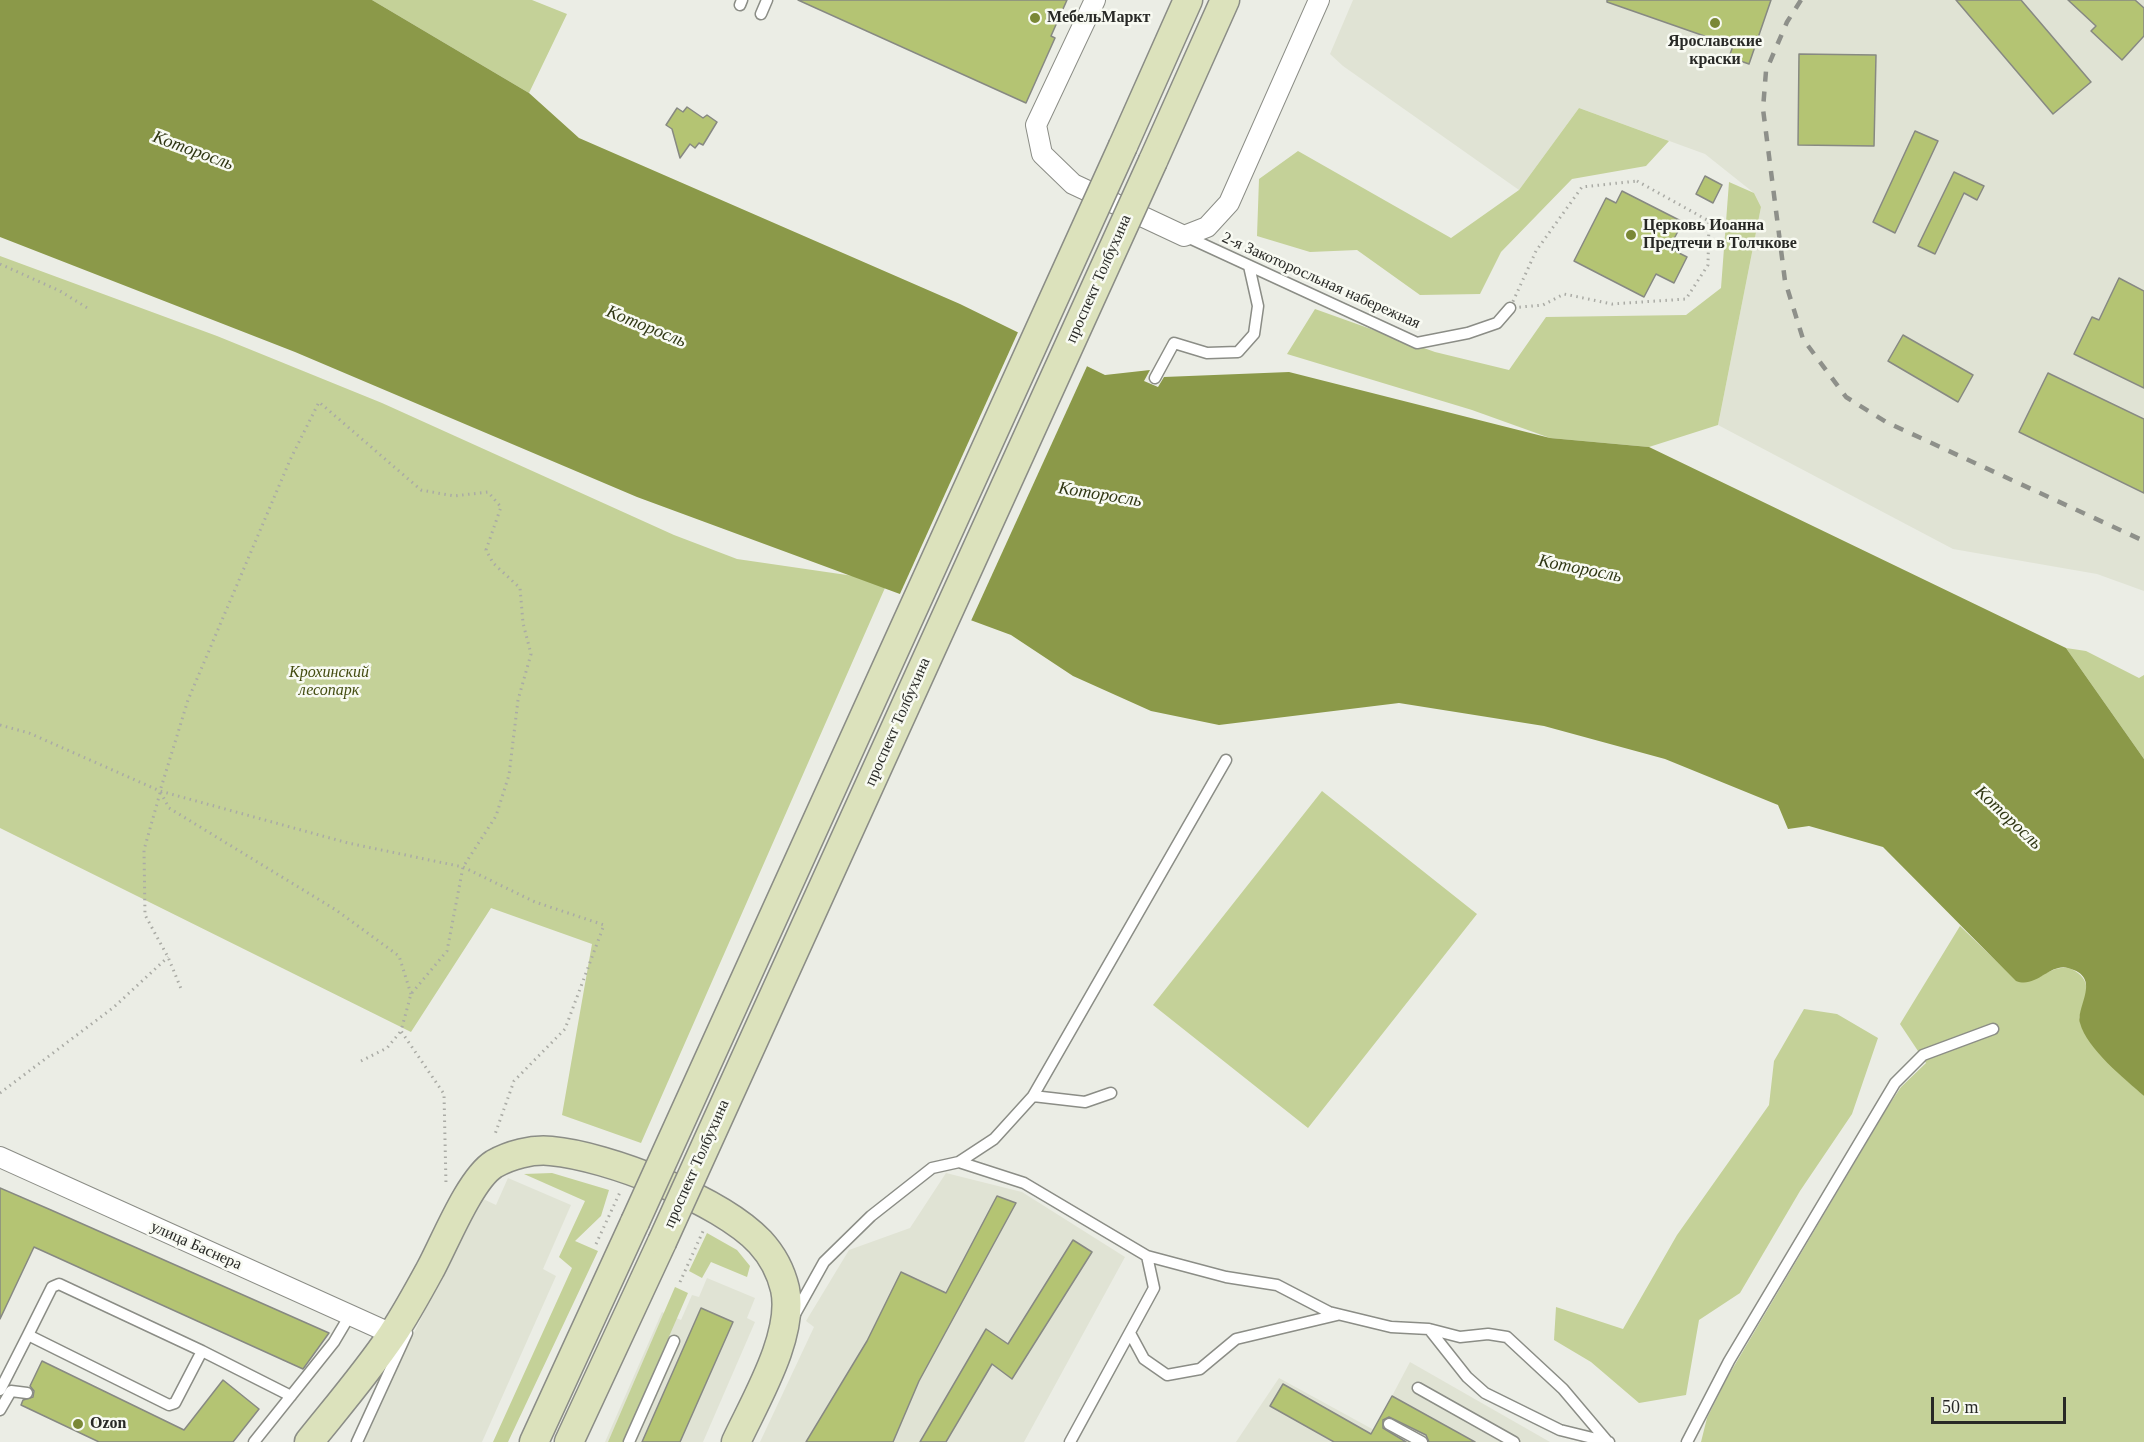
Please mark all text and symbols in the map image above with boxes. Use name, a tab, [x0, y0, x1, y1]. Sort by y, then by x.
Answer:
place label: МебельМаркт	[1047, 8, 1150, 28]
marker: МебельМаркт	[1028, 11, 1042, 25]
marker: Ярославские краски	[1708, 16, 1722, 30]
place label: Ярославские краски	[1668, 32, 1762, 70]
water label: Которосль	[150, 126, 236, 176]
street label: проспект Толбухина	[1062, 212, 1136, 346]
place label: Церковь Иоанна Предтечи в Толчкове	[1643, 216, 1797, 254]
marker: Церковь Иоанна Предтечи в Толчкове	[1624, 228, 1638, 242]
street label: 2-я Закоторосльная набережная	[1219, 229, 1423, 333]
water label: Которосль	[603, 301, 689, 353]
water label: Которосль	[1057, 478, 1143, 512]
water label: Которосль	[1537, 550, 1623, 588]
street label: проспект Толбухина	[861, 655, 935, 789]
park label: Крохинский лесопарк	[289, 663, 369, 701]
water label: Которосль	[1970, 781, 2046, 855]
street label: проспект Толбухина	[660, 1097, 734, 1231]
street label: улица Баснера	[147, 1217, 245, 1275]
scale bar	[1934, 1385, 2069, 1423]
text: 50 m	[1942, 1397, 1979, 1417]
place label: Ozon	[90, 1414, 126, 1434]
marker: Ozon	[71, 1417, 85, 1431]

